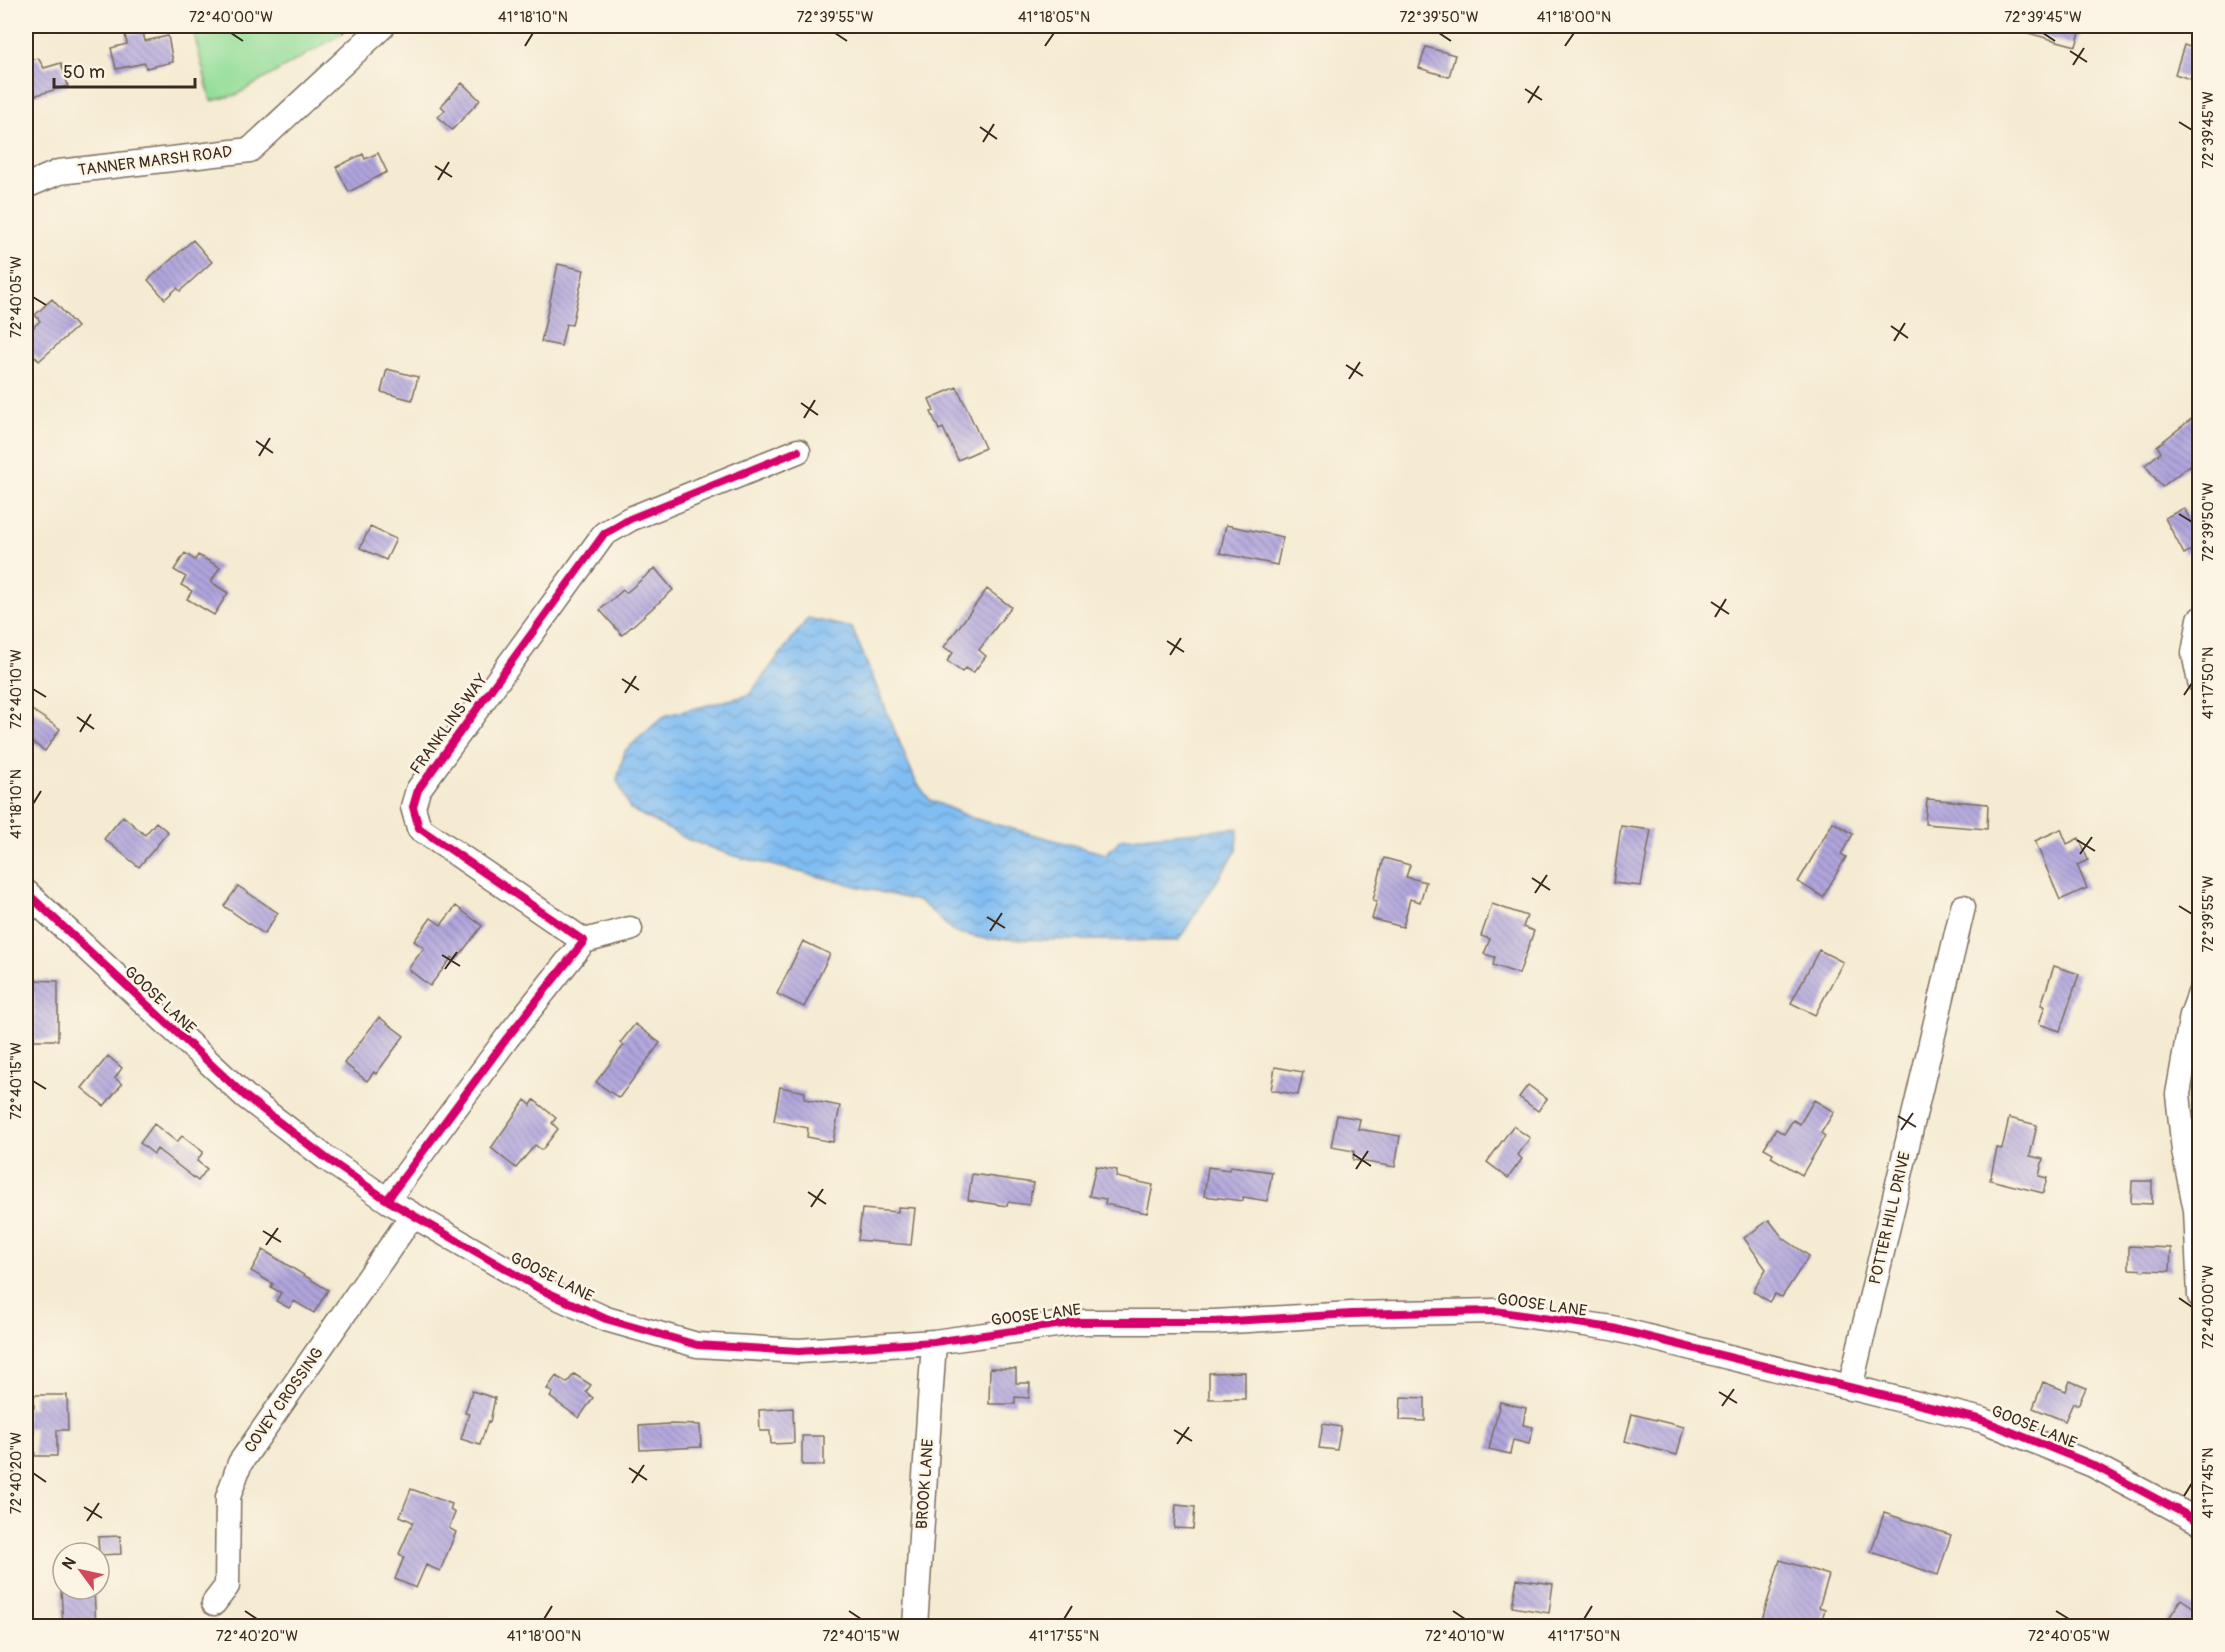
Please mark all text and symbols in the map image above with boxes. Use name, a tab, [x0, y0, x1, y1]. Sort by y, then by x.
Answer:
text: 72°40'00"W	[189, 8, 273, 27]
text: 41°18'10"N	[498, 8, 568, 27]
text: 72°39'55"W	[796, 8, 874, 27]
text: 41°18'05"N	[1018, 8, 1090, 27]
text: 72°39'50"W	[1399, 8, 1479, 27]
text: 41°18'00"N	[1537, 8, 1611, 27]
text: 72°39'45"W	[2004, 8, 2082, 27]
scale bar	[54, 51, 195, 89]
text: 50 m	[63, 61, 105, 84]
text: 72°39'45"W	[2199, 91, 2218, 169]
street label: TANNER MARSH ROAD	[77, 142, 233, 180]
text: 72°40'05"W	[7, 256, 26, 338]
text: 72°39'50"W	[2199, 482, 2218, 562]
text: 41°17'50"N	[2199, 647, 2218, 719]
text: 72°40'10"W	[7, 649, 26, 729]
street label: FRANKLINS WAY	[406, 670, 492, 778]
text: 41°18'10"N	[7, 769, 26, 839]
text: 72°39'55"W	[2199, 875, 2218, 953]
street label: GOOSE LANE	[120, 962, 200, 1038]
text: 72°40'15"W	[7, 1042, 26, 1120]
street label: POTTER HILL DRIVE	[1865, 1150, 1915, 1286]
street label: GOOSE LANE	[507, 1248, 597, 1306]
text: 72°40'00"W	[2199, 1265, 2218, 1349]
street label: GOOSE LANE	[1496, 1289, 1588, 1321]
street label: GOOSE LANE	[990, 1300, 1082, 1330]
street label: COVEY CROSSING	[240, 1343, 328, 1457]
street label: GOOSE LANE	[1988, 1401, 2080, 1453]
text: 72°40'20"W	[7, 1432, 26, 1514]
street label: BROOK LANE	[912, 1438, 938, 1530]
text: 41°17'45"N	[2199, 1448, 2218, 1518]
north arrow	[51, 1541, 111, 1601]
text: N	[58, 1553, 81, 1573]
text: 72°40'20"W	[216, 1627, 298, 1646]
text: 41°18'00"N	[507, 1627, 581, 1646]
text: 72°40'15"W	[822, 1627, 900, 1646]
text: 41°17'55"N	[1029, 1627, 1099, 1646]
text: 72°40'10"W	[1425, 1627, 1505, 1646]
text: 41°17'50"N	[1548, 1627, 1620, 1646]
text: 72°40'05"W	[2028, 1627, 2110, 1646]

